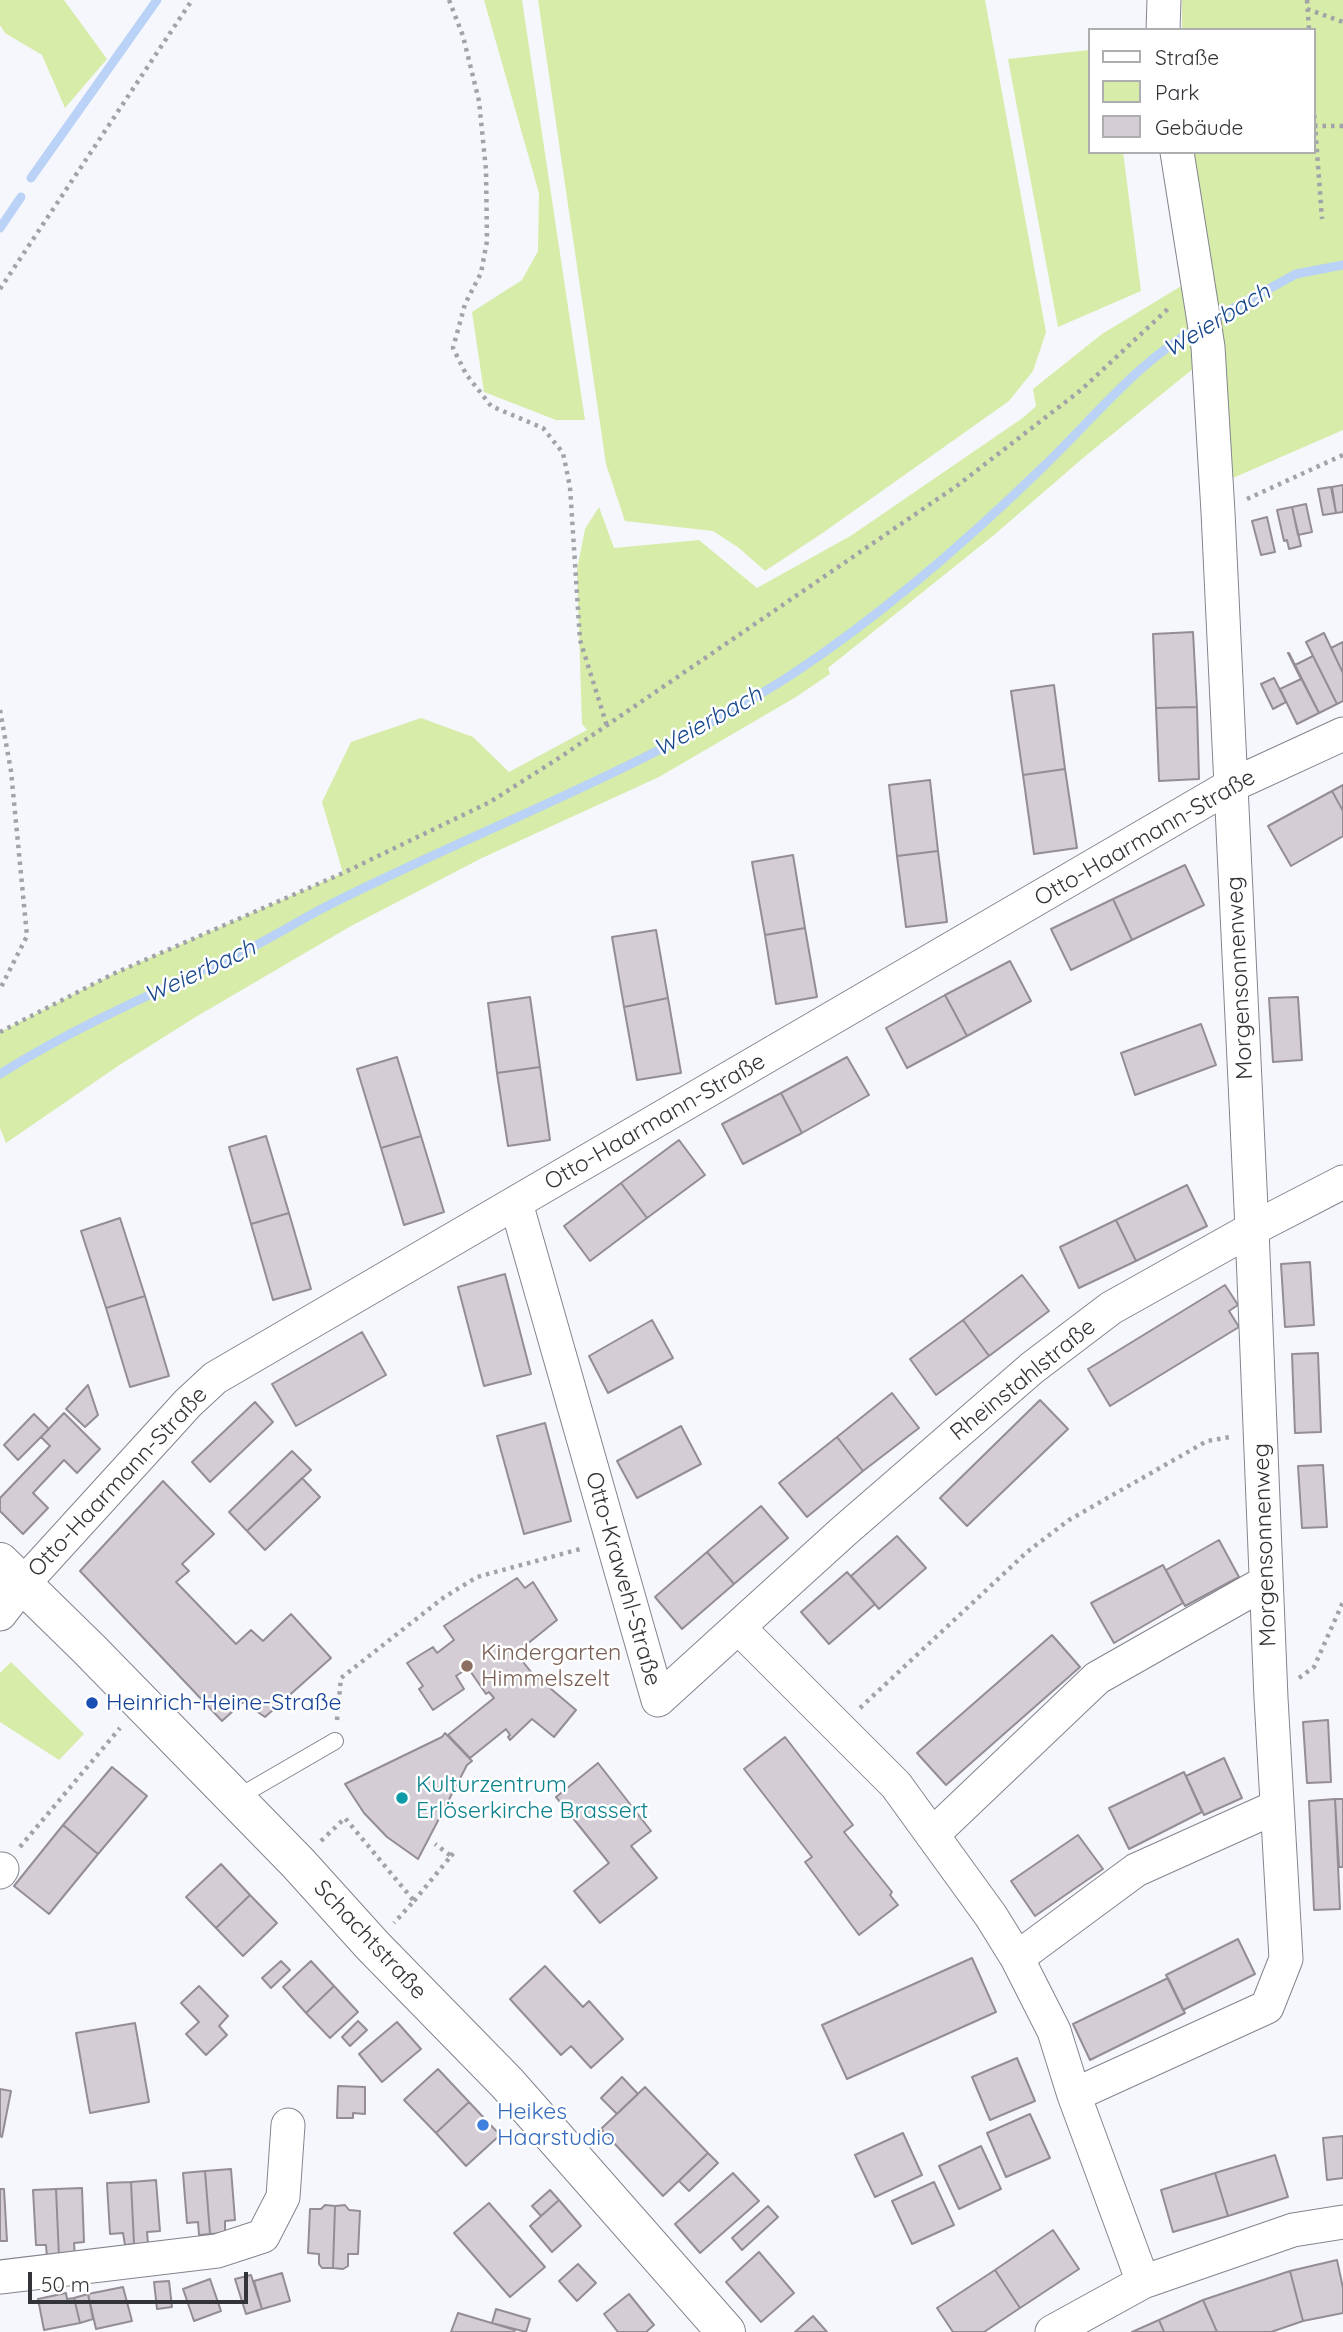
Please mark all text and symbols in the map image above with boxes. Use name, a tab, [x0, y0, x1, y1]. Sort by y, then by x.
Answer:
legend	[1088, 28, 1315, 154]
text: Straße	[1155, 44, 1219, 70]
text: Park	[1155, 79, 1199, 105]
text: Gebäude	[1155, 114, 1243, 140]
water label: Weierbach	[1158, 278, 1276, 364]
water label: Weierbach	[649, 680, 767, 764]
street label: Otto-Haarmann-Straße	[1030, 764, 1260, 912]
street label: Morgensonnenweg	[1221, 876, 1259, 1080]
water label: Weierbach	[140, 934, 260, 1010]
street label: Otto-Haarmann-Straße	[540, 1048, 770, 1196]
street label: Rheinstahlstraße	[945, 1313, 1101, 1447]
street label: Otto-Haarmann-Straße	[23, 1381, 213, 1583]
street label: Morgensonnenweg	[1248, 1443, 1282, 1647]
street label: Otto-Krawehl-Straße	[579, 1469, 667, 1689]
place label: Kindergarten Himmelszelt	[481, 1639, 621, 1693]
marker: Kindergarten Himmelszelt	[459, 1658, 475, 1674]
place label: Heinrich-Heine-Straße	[106, 1689, 341, 1717]
marker: Heinrich-Heine-Straße	[84, 1695, 100, 1711]
place label: Kulturzentrum Erlöserkirche Brassert	[416, 1771, 648, 1825]
marker: Kulturzentrum Erlöserkirche Brassert	[394, 1790, 410, 1806]
street label: Schachtstraße	[308, 1875, 432, 2005]
place label: Heikes Haarstudio	[497, 2098, 615, 2152]
marker: Heikes Haarstudio	[475, 2117, 491, 2133]
scale bar	[32, 2258, 252, 2302]
text: 50 m	[41, 2271, 90, 2297]

